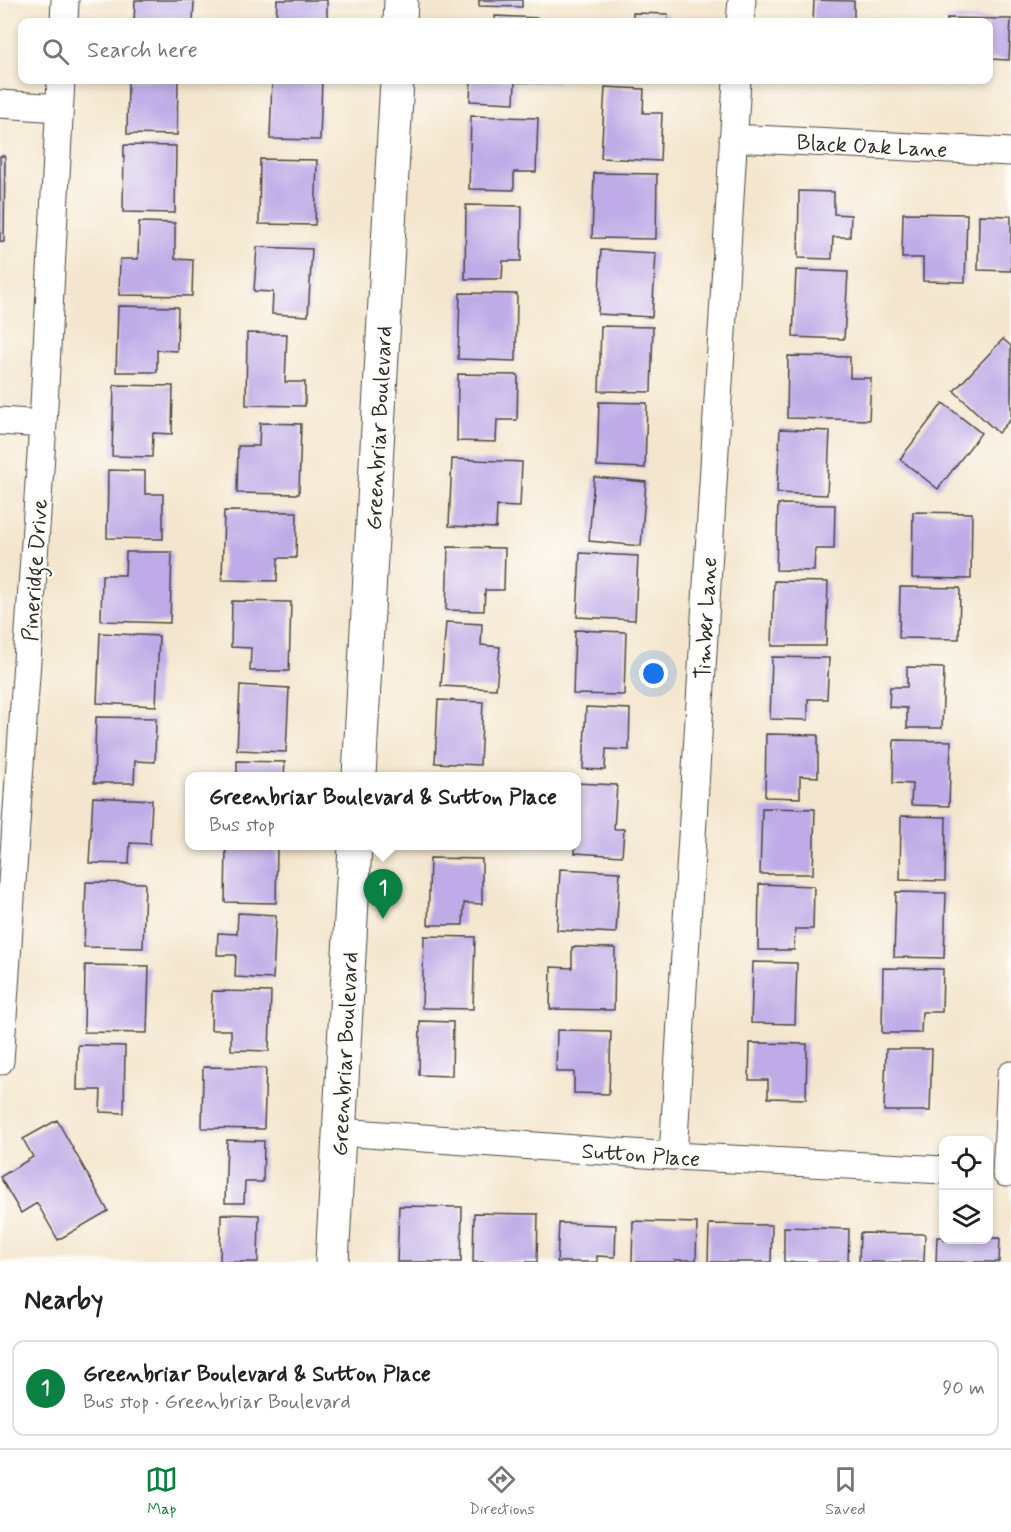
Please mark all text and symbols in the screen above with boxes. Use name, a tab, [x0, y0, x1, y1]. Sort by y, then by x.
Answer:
search box	[18, 18, 993, 84]
icon: search	[39, 35, 72, 68]
text: Search here	[87, 37, 198, 65]
street label: Black Oak Lane	[796, 129, 948, 165]
street label: Greenbriar Boulevard	[361, 325, 399, 531]
street label: Pineridge Drive	[17, 498, 58, 643]
street label: Timber Lane	[690, 556, 724, 680]
your location	[639, 659, 668, 688]
popup	[185, 772, 581, 850]
text: Greenbriar Boulevard & Sutton Place	[209, 784, 557, 812]
text: Bus stop	[209, 812, 275, 839]
pin: 1	[364, 870, 403, 919]
street label: Greenbriar Boulevard	[327, 951, 365, 1157]
map controls	[939, 1136, 993, 1244]
button: locate	[939, 1136, 993, 1190]
street label: Sutton Place	[581, 1138, 701, 1174]
button: layers	[939, 1190, 993, 1244]
text: Nearby	[24, 1284, 103, 1318]
text: Greenbriar Boulevard & Sutton Place	[83, 1361, 431, 1389]
text: 1	[41, 1375, 50, 1402]
text: 90 m	[942, 1375, 985, 1402]
text: Bus stop · Greenbriar Boulevard	[83, 1389, 351, 1416]
tab: Map	[145, 1463, 178, 1520]
tab: Directions	[469, 1463, 535, 1520]
tab: Saved	[825, 1463, 866, 1520]

